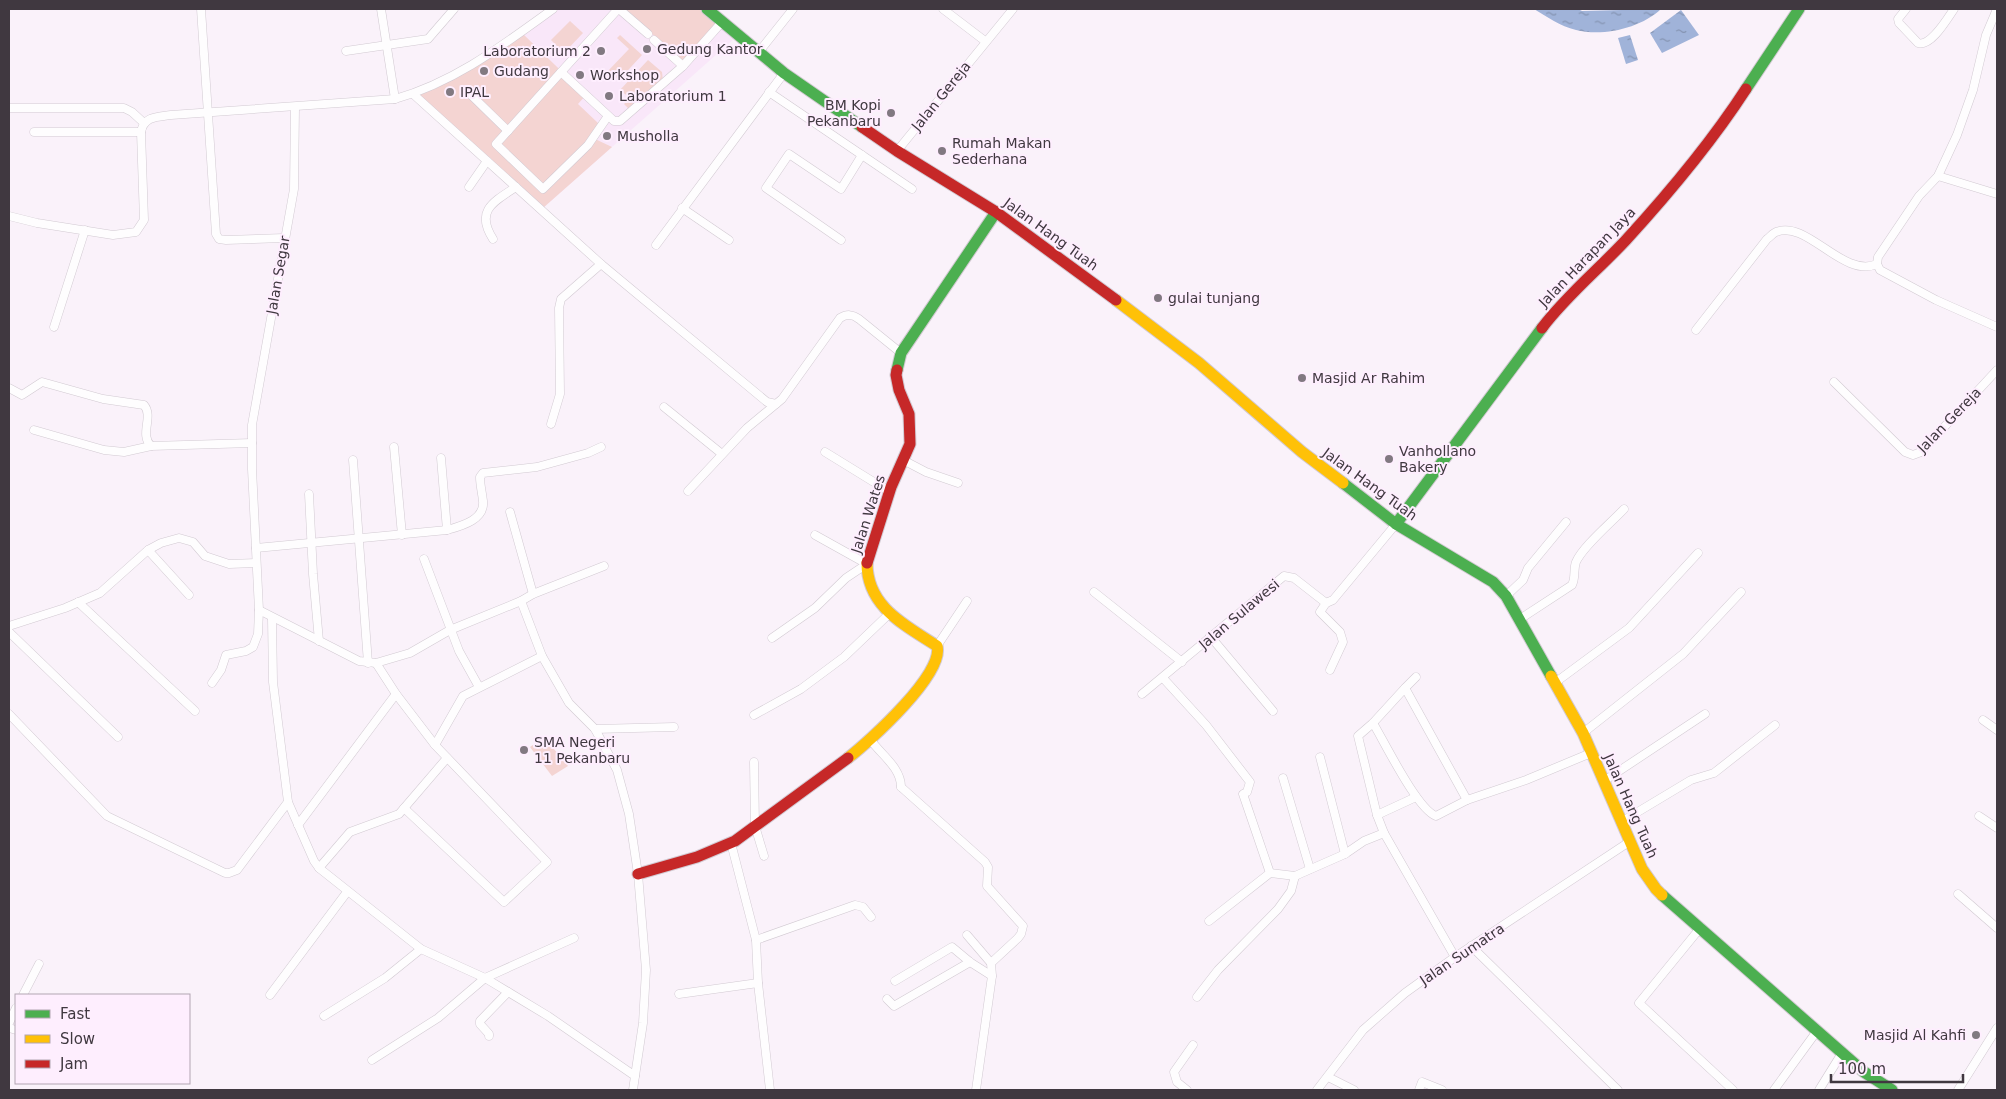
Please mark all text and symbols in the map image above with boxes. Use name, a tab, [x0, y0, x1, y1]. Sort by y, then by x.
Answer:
place label: Gedung Kantor	[657, 41, 763, 57]
place label: Laboratorium 2	[483, 43, 591, 59]
marker: Gedung Kantor	[641, 43, 653, 55]
marker: Laboratorium 2	[595, 45, 607, 57]
street label: Jalan Gereja	[908, 58, 974, 135]
place label: Gudang	[494, 63, 549, 79]
marker: Gudang	[478, 65, 490, 77]
place label: Workshop	[590, 67, 659, 83]
marker: Workshop	[574, 69, 586, 81]
place label: IPAL	[460, 84, 489, 100]
marker: IPAL	[444, 86, 456, 98]
place label: Laboratorium 1	[619, 88, 727, 104]
marker: Laboratorium 1	[603, 90, 615, 102]
place label: BM Kopi Pekanbaru	[807, 97, 881, 129]
marker: BM Kopi Pekanbaru	[885, 107, 897, 119]
place label: Musholla	[617, 128, 679, 144]
marker: Musholla	[601, 130, 613, 142]
place label: Rumah Makan Sederhana	[952, 135, 1051, 167]
marker: Rumah Makan Sederhana	[936, 145, 948, 157]
street label: Jalan Hang Tuah	[1000, 194, 1101, 274]
street label: Jalan Harapan Jaya	[1535, 204, 1639, 311]
street label: Jalan Segar	[263, 234, 293, 316]
place label: gulai tunjang	[1168, 290, 1260, 306]
marker: gulai tunjang	[1152, 292, 1164, 304]
place label: Masjid Ar Rahim	[1312, 370, 1425, 386]
marker: Masjid Ar Rahim	[1296, 372, 1308, 384]
street label: Jalan Gereja	[1913, 384, 1984, 457]
place label: Vanhollano Bakery	[1399, 443, 1476, 475]
street label: Jalan Hang Tuah	[1319, 444, 1420, 524]
marker: Vanhollano Bakery	[1383, 453, 1395, 465]
street label: Jalan Wates	[847, 473, 888, 556]
street label: Jalan Sulawesi	[1195, 576, 1282, 653]
place label: SMA Negeri 11 Pekanbaru	[534, 734, 630, 766]
marker: SMA Negeri 11 Pekanbaru	[518, 744, 530, 756]
street label: Jalan Hang Tuah	[1600, 750, 1661, 861]
street label: Jalan Sumatra	[1416, 920, 1507, 989]
legend	[15, 994, 190, 1084]
text: Fast	[60, 1005, 90, 1023]
place label: Masjid Al Kahfi	[1864, 1027, 1966, 1043]
marker: Masjid Al Kahfi	[1970, 1029, 1982, 1041]
text: Slow	[60, 1030, 95, 1048]
scale bar	[1831, 1052, 1964, 1084]
text: Jam	[59, 1055, 88, 1073]
text: 100 m	[1838, 1060, 1886, 1078]

